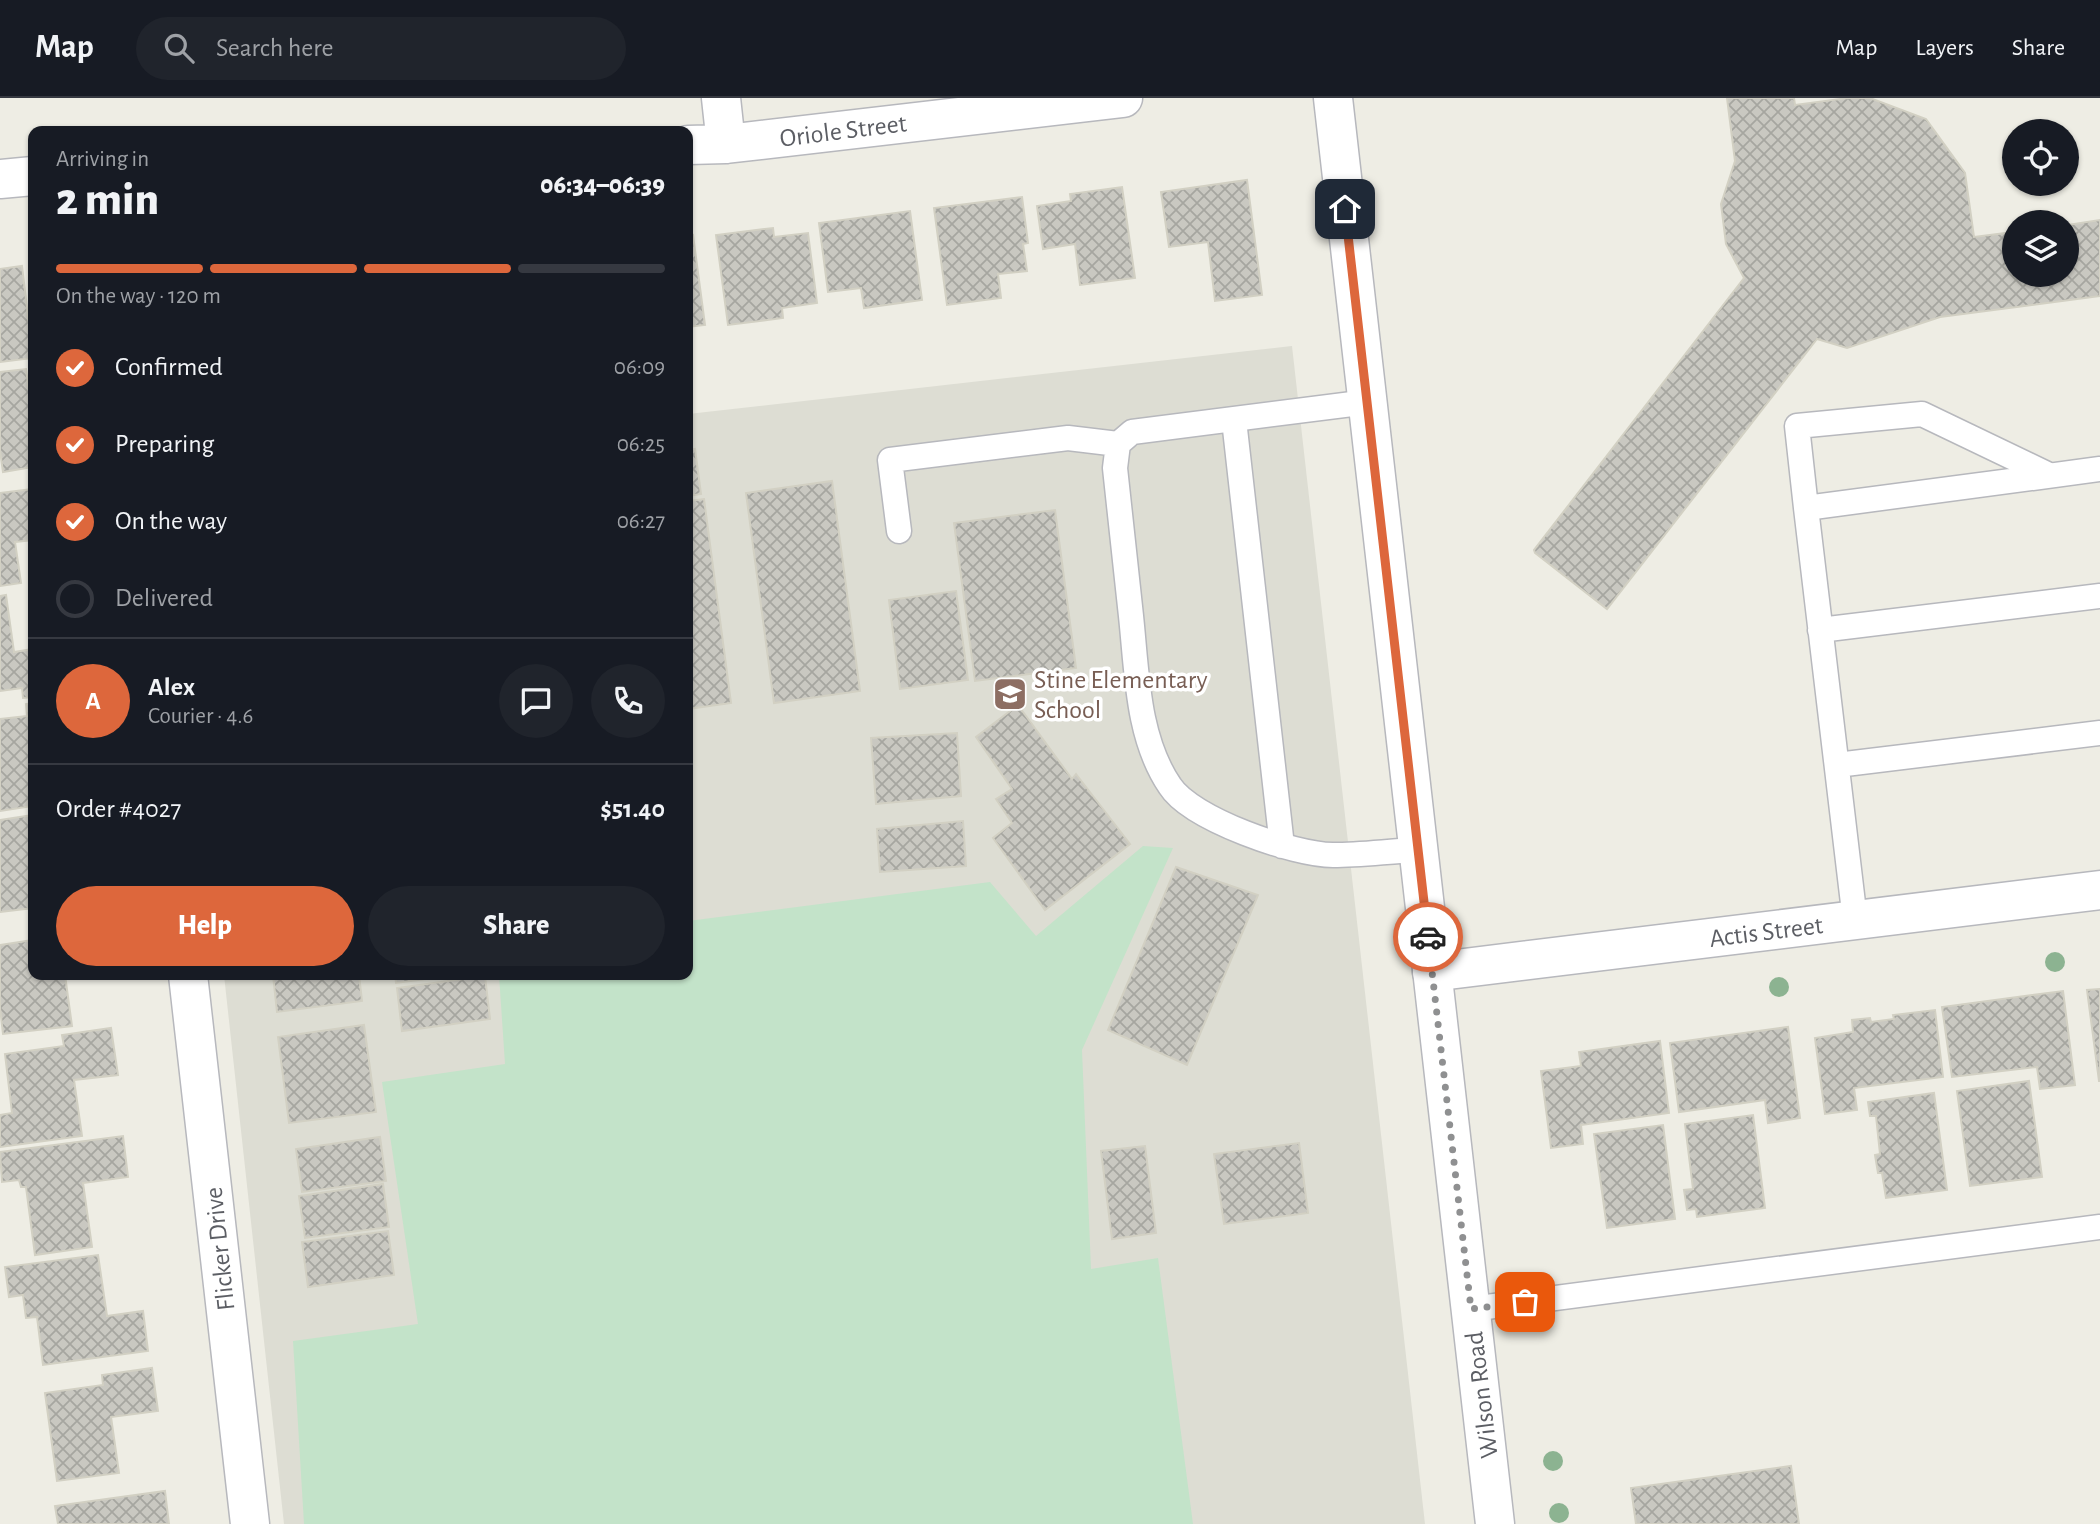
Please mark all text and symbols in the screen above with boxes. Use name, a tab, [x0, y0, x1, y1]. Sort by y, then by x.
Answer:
search box	[136, 17, 626, 80]
icon: search	[160, 29, 198, 67]
text: Map	[35, 31, 94, 64]
text: Search here	[216, 35, 334, 61]
text: Map	[1835, 36, 1877, 60]
text: Layers	[1915, 36, 1974, 60]
text: Share	[2012, 36, 2065, 60]
street label: Oriole Street	[778, 110, 908, 152]
map controls	[2002, 119, 2079, 287]
button: locate	[2002, 119, 2079, 196]
text: Arriving in	[56, 148, 149, 171]
text: 06:34–06:39	[540, 172, 665, 198]
text: 2 min	[56, 177, 159, 223]
pin	[1315, 179, 1375, 239]
icon: home	[1326, 190, 1364, 228]
button: layers	[2002, 210, 2079, 287]
text: On the way · 120 m	[56, 285, 221, 308]
icon: check	[56, 349, 94, 387]
text: Confirmed	[115, 354, 223, 380]
text: 06:09	[614, 356, 665, 379]
icon: check	[56, 426, 94, 464]
text: Preparing	[115, 431, 214, 457]
text: 06:25	[617, 433, 665, 456]
icon: check	[56, 503, 94, 541]
text: On the way	[115, 508, 227, 534]
text: 06:27	[617, 510, 665, 533]
text: Delivered	[115, 585, 213, 611]
button: chat	[499, 664, 573, 738]
button: phone	[591, 664, 665, 738]
place label: Stine Elementary School	[1034, 667, 1208, 723]
text: Alex	[148, 674, 195, 700]
school or university icon: Stine Elementary School	[991, 675, 1029, 713]
text: A	[85, 688, 101, 714]
text: Courier · 4.6	[148, 705, 253, 728]
text: Order #4027	[56, 796, 181, 822]
text: $51.40	[600, 796, 665, 822]
button: Help	[56, 886, 354, 966]
button: Share	[368, 886, 665, 966]
courier	[1393, 902, 1463, 972]
street label: Actis Street	[1708, 912, 1824, 952]
icon: car	[1409, 918, 1447, 956]
street label: Flicker Drive	[201, 1186, 239, 1312]
pin	[1495, 1272, 1555, 1332]
icon: bag	[1506, 1283, 1544, 1321]
street label: Wilson Road	[1461, 1330, 1503, 1460]

